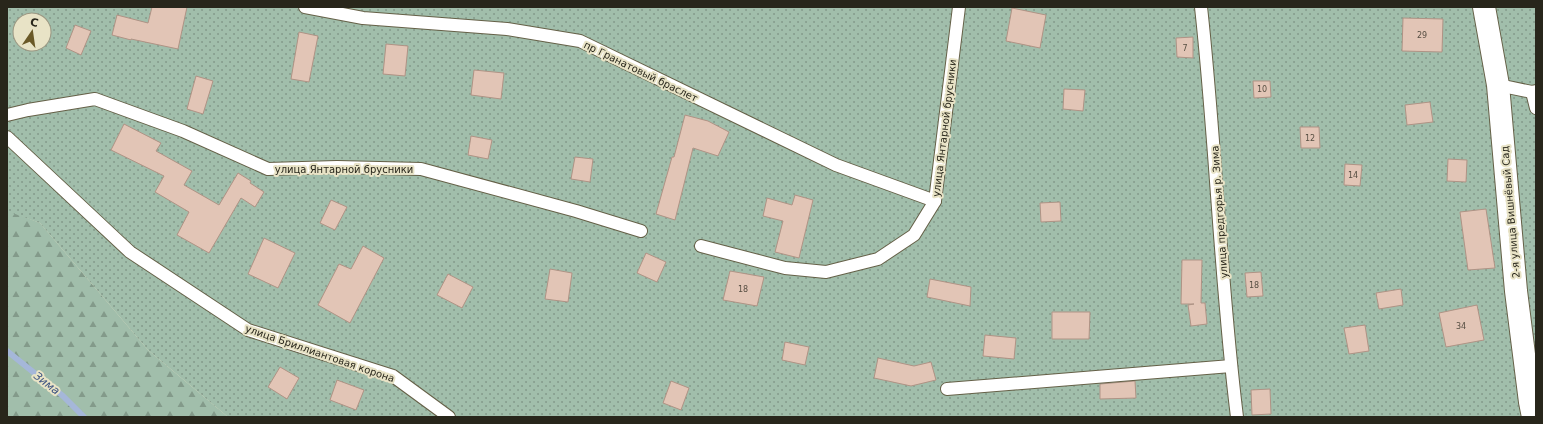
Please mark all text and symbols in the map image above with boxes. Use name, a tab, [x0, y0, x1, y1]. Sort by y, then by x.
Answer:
north arrow	[12, 12, 52, 52]
text: С	[29, 16, 40, 30]
house number: 29	[1417, 31, 1427, 40]
street label: пр Гранатовый браслет	[582, 39, 700, 104]
house number: 7	[1182, 44, 1188, 53]
street label: улица Янтарной брусники	[931, 59, 958, 197]
house number: 10	[1257, 85, 1267, 94]
house number: 12	[1305, 134, 1315, 143]
street label: улица предгорья р. Зима	[1209, 145, 1230, 279]
street label: 2-я улица Вишнёвый Сад	[1499, 145, 1522, 279]
street label: улица Янтарной брусники	[275, 164, 413, 175]
house number: 14	[1348, 171, 1358, 180]
house number: 18	[1249, 281, 1259, 290]
house number: 18	[738, 285, 748, 294]
house number: 34	[1456, 322, 1466, 331]
street label: улица Бриллиантовая корона	[244, 323, 396, 384]
water label: Зима	[31, 369, 62, 398]

